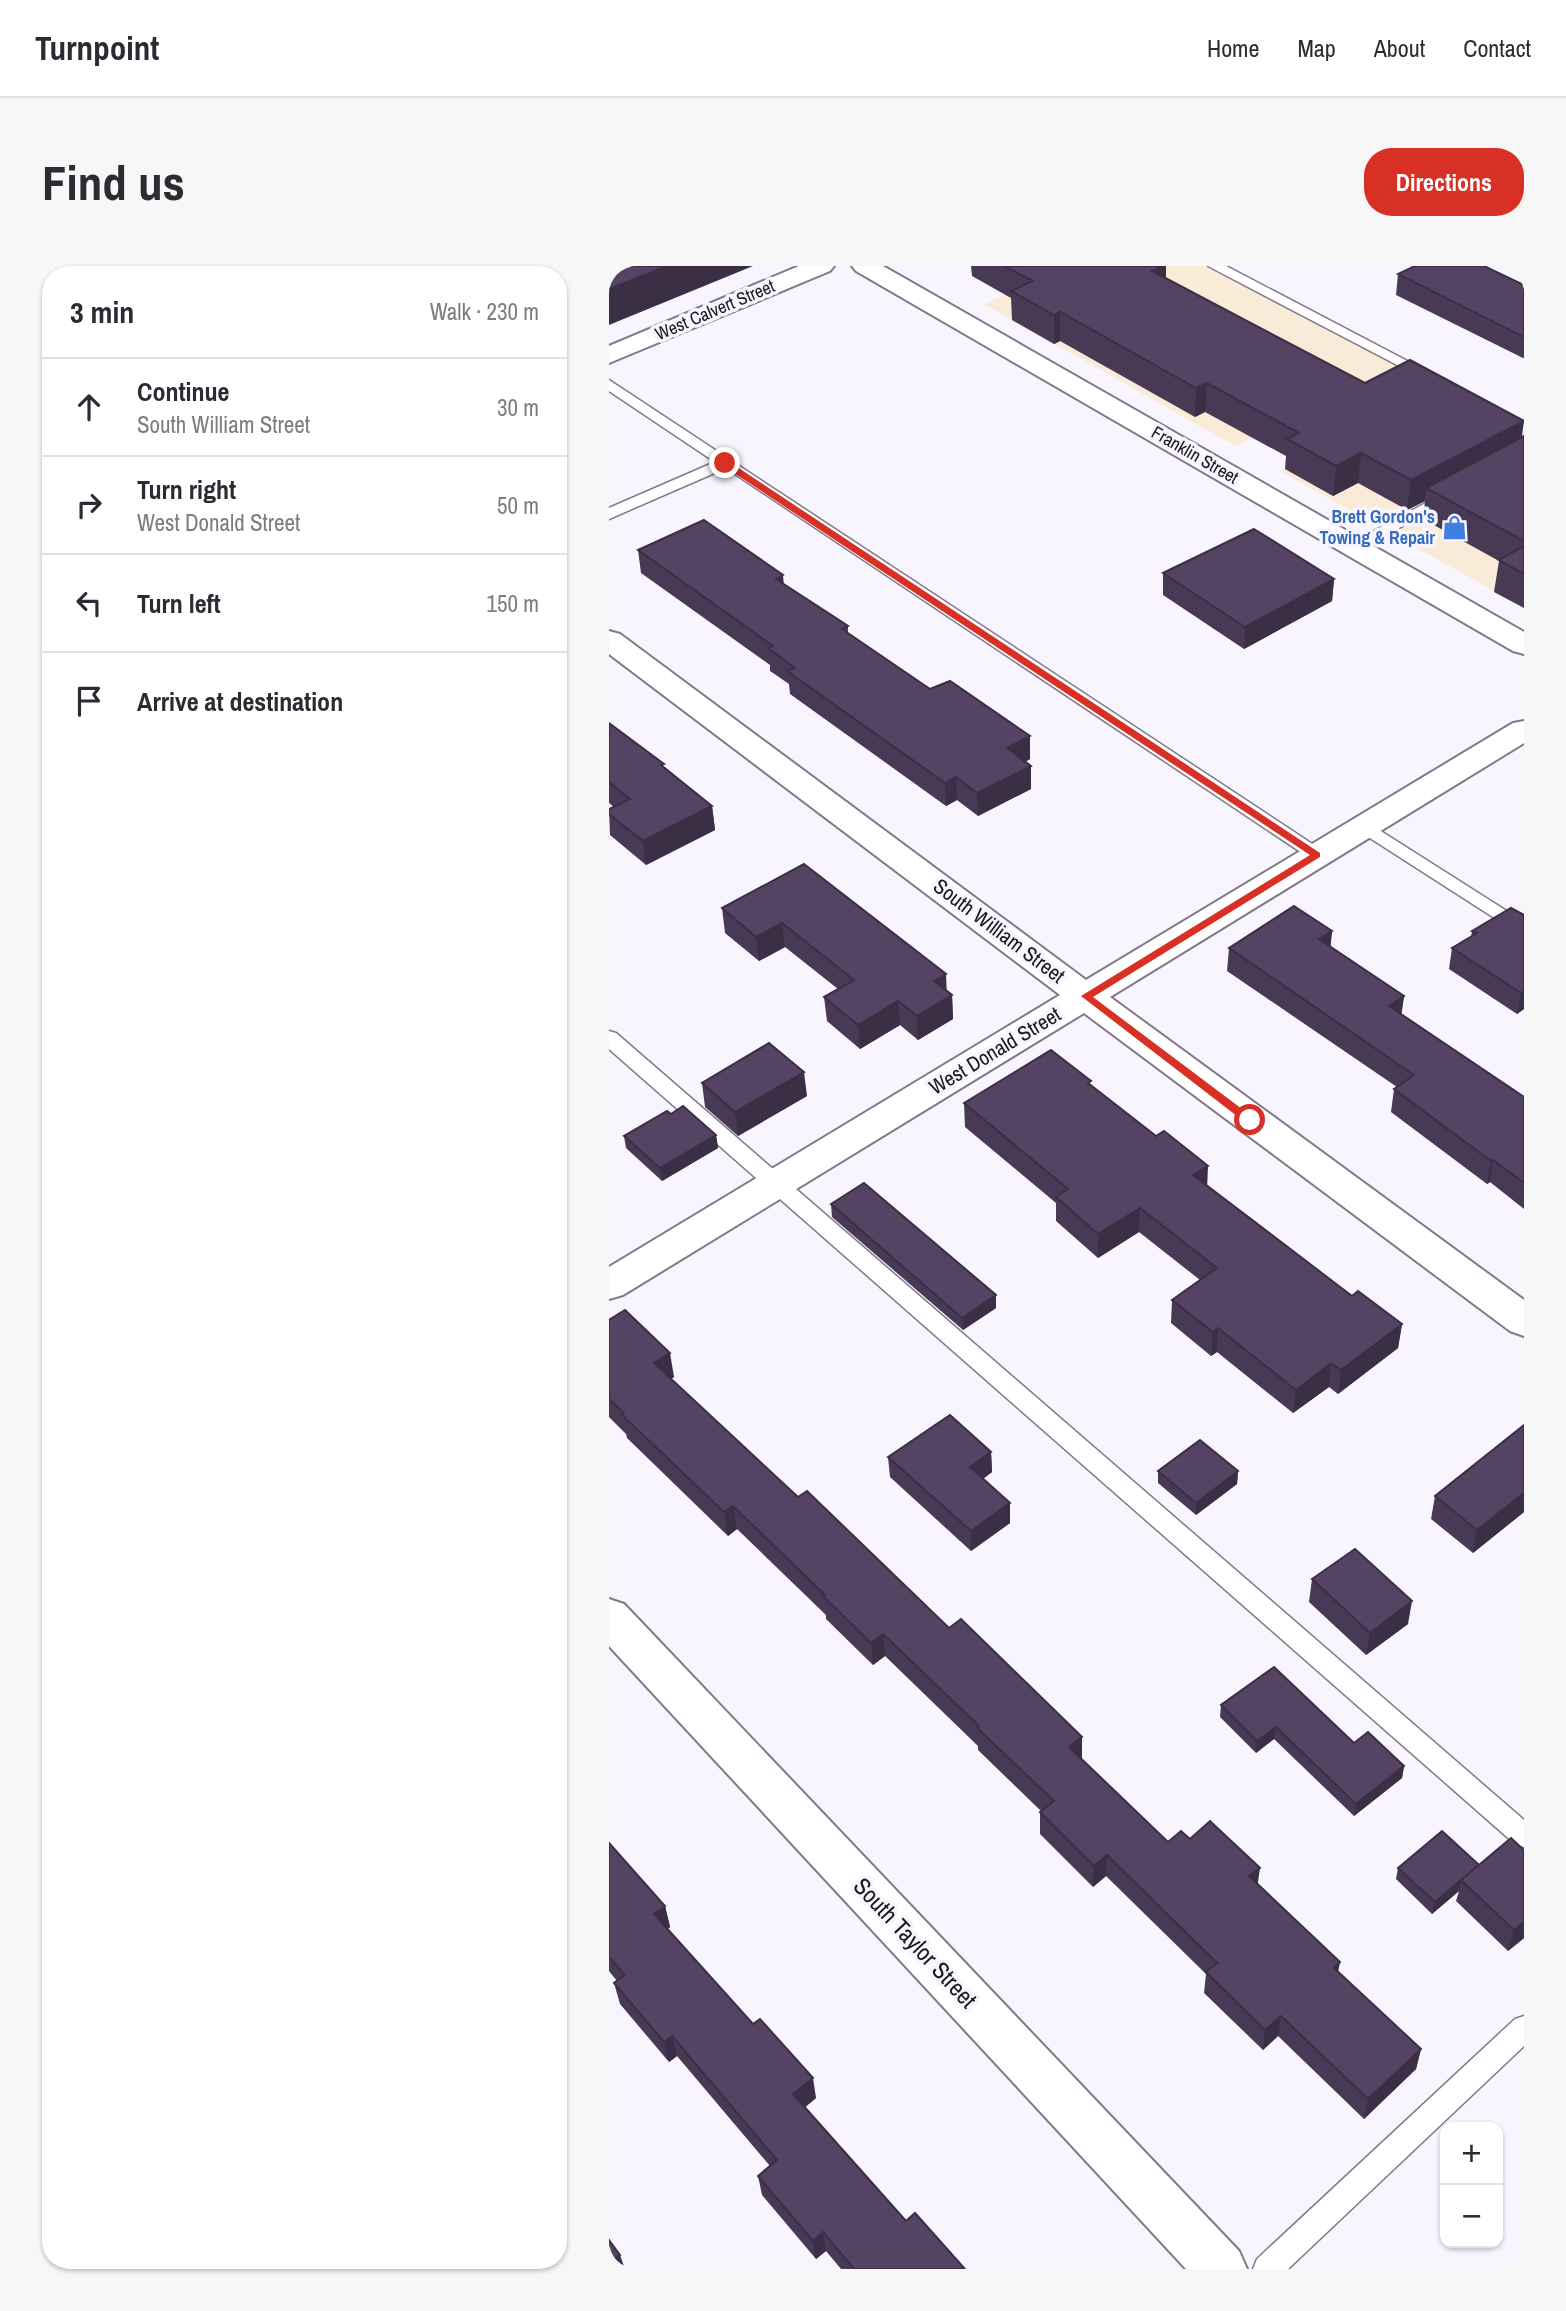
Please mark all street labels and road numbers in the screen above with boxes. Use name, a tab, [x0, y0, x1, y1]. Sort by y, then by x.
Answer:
street label: West Calvert Street	[651, 273, 778, 346]
street label: Franklin Street	[1147, 420, 1243, 490]
street label: South William Street	[928, 872, 1071, 990]
street label: West Donald Street	[923, 1000, 1066, 1101]
street label: South Taylor Street	[847, 1870, 985, 2015]

